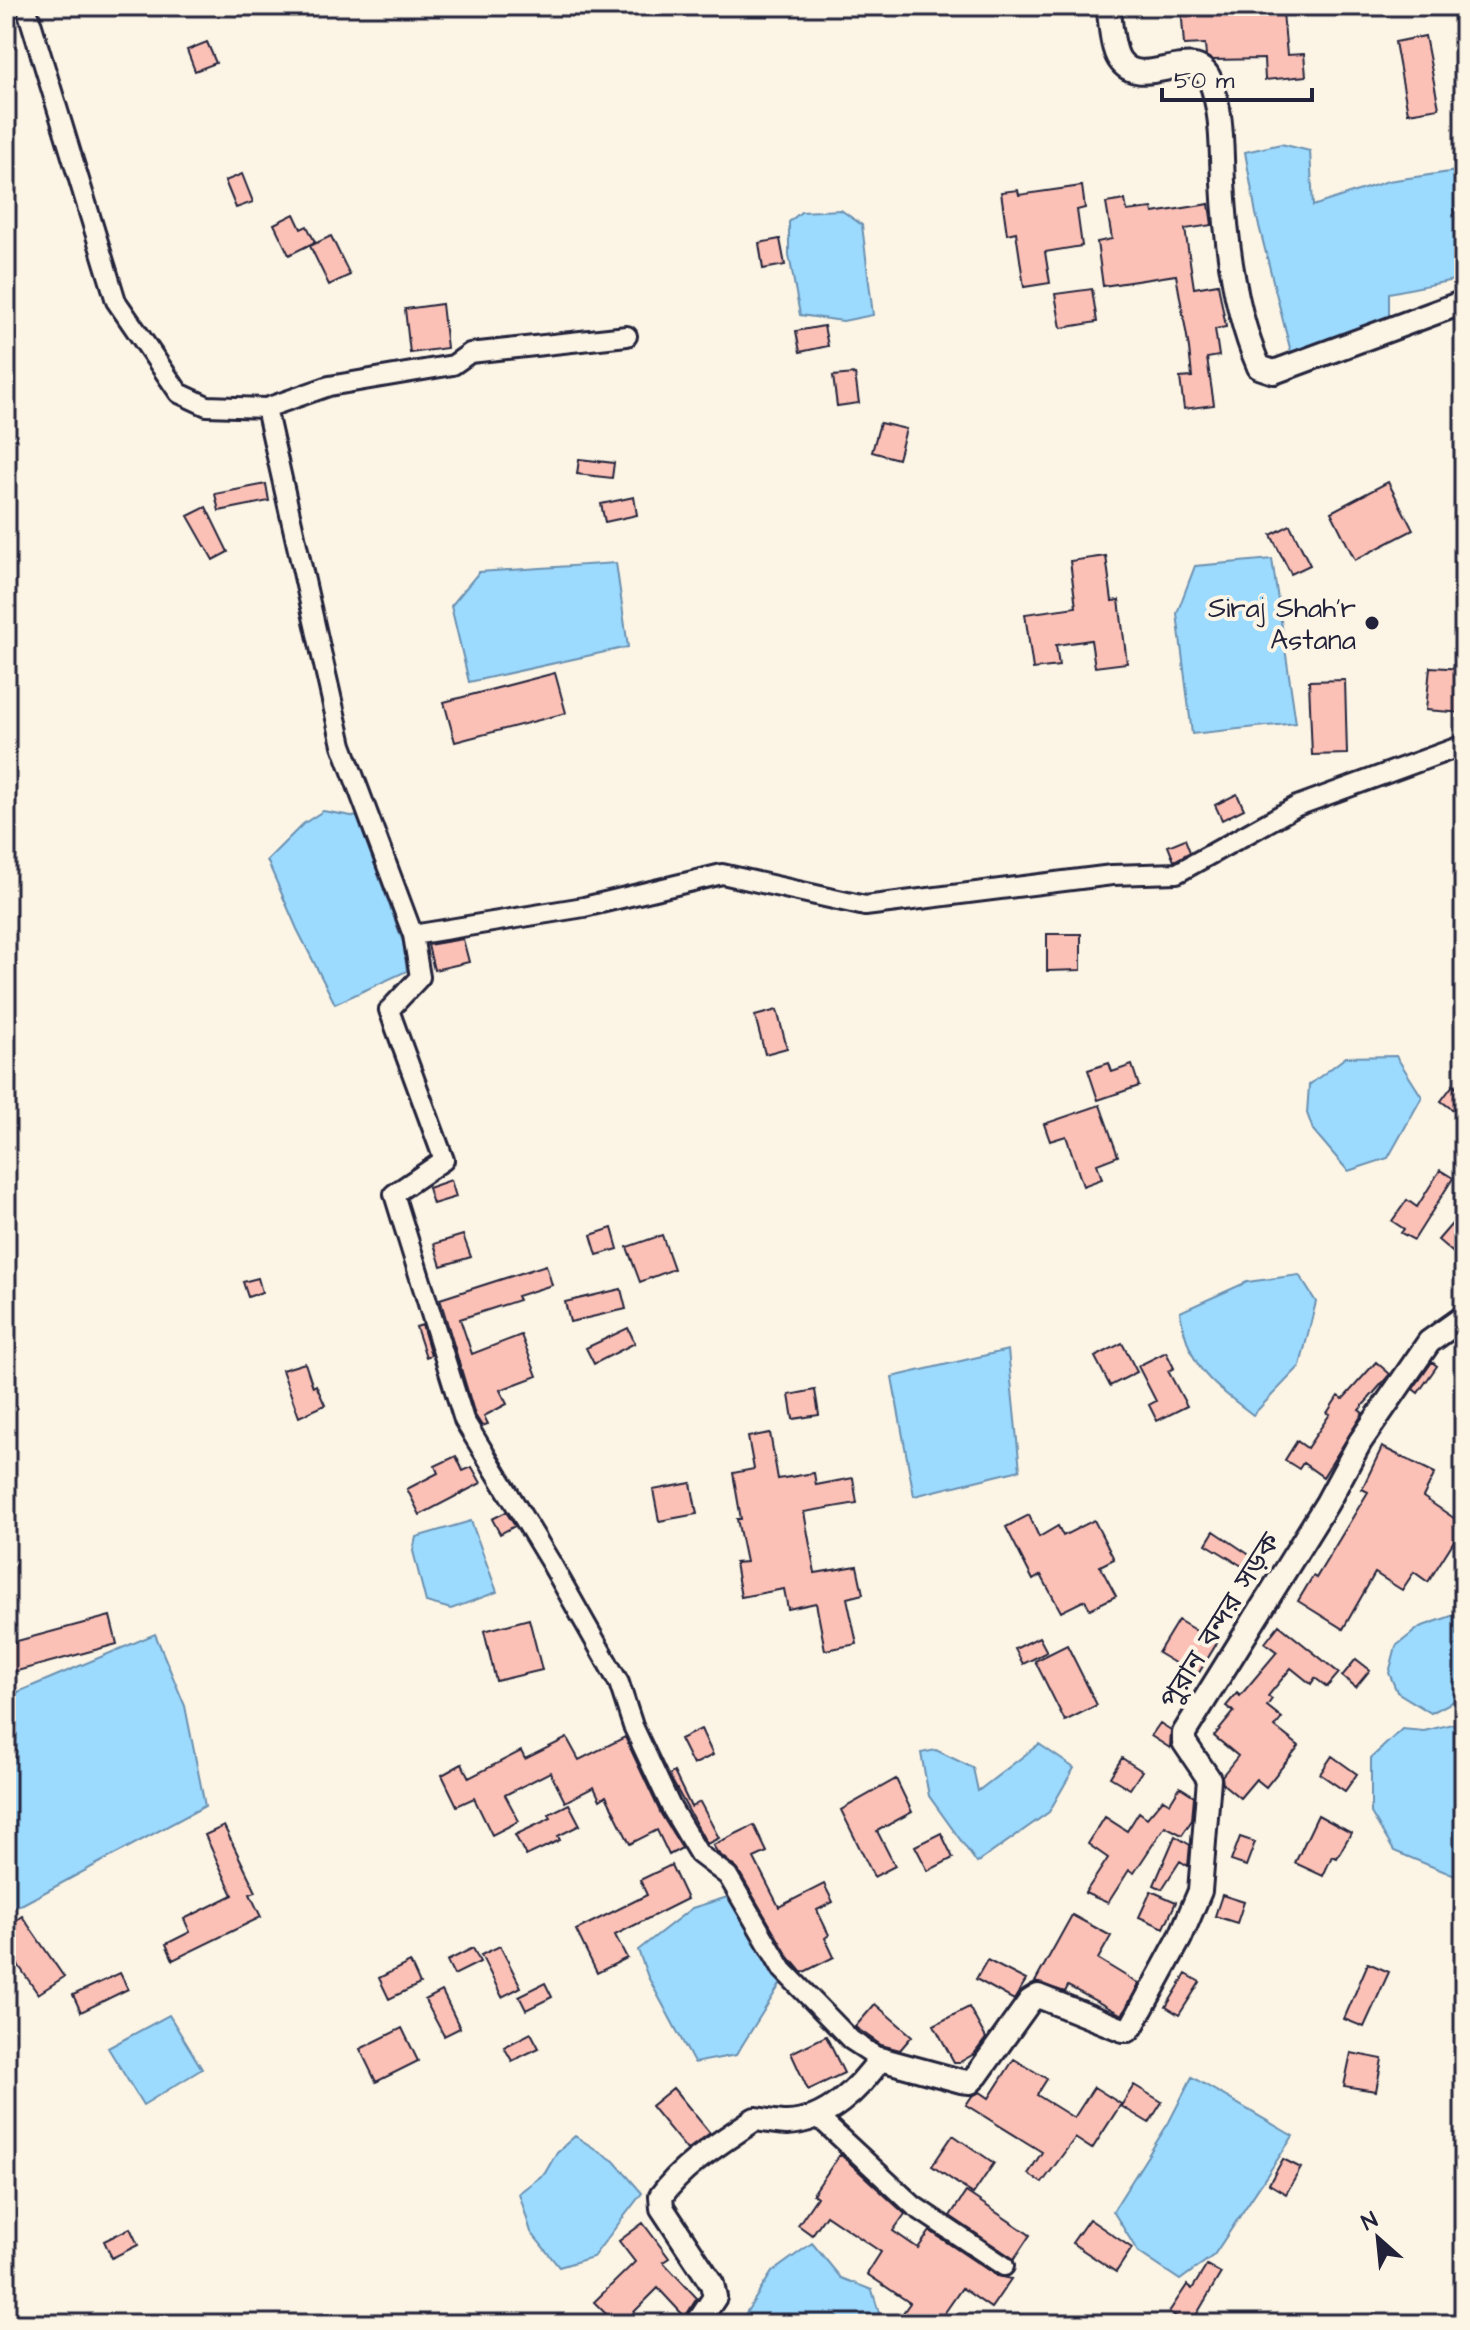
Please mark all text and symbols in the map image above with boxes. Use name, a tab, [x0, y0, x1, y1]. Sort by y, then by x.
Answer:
scale bar	[1162, 52, 1312, 102]
text: 50 m	[1174, 64, 1235, 98]
place label: Siraj Shah'r Astana	[1208, 589, 1356, 660]
marker: Siraj Shah'r Astana	[1363, 614, 1381, 632]
street label: পুরান বন্দর সড়ক	[1151, 1525, 1290, 1716]
north arrow	[1338, 2198, 1418, 2278]
text: N	[1356, 2204, 1383, 2238]

